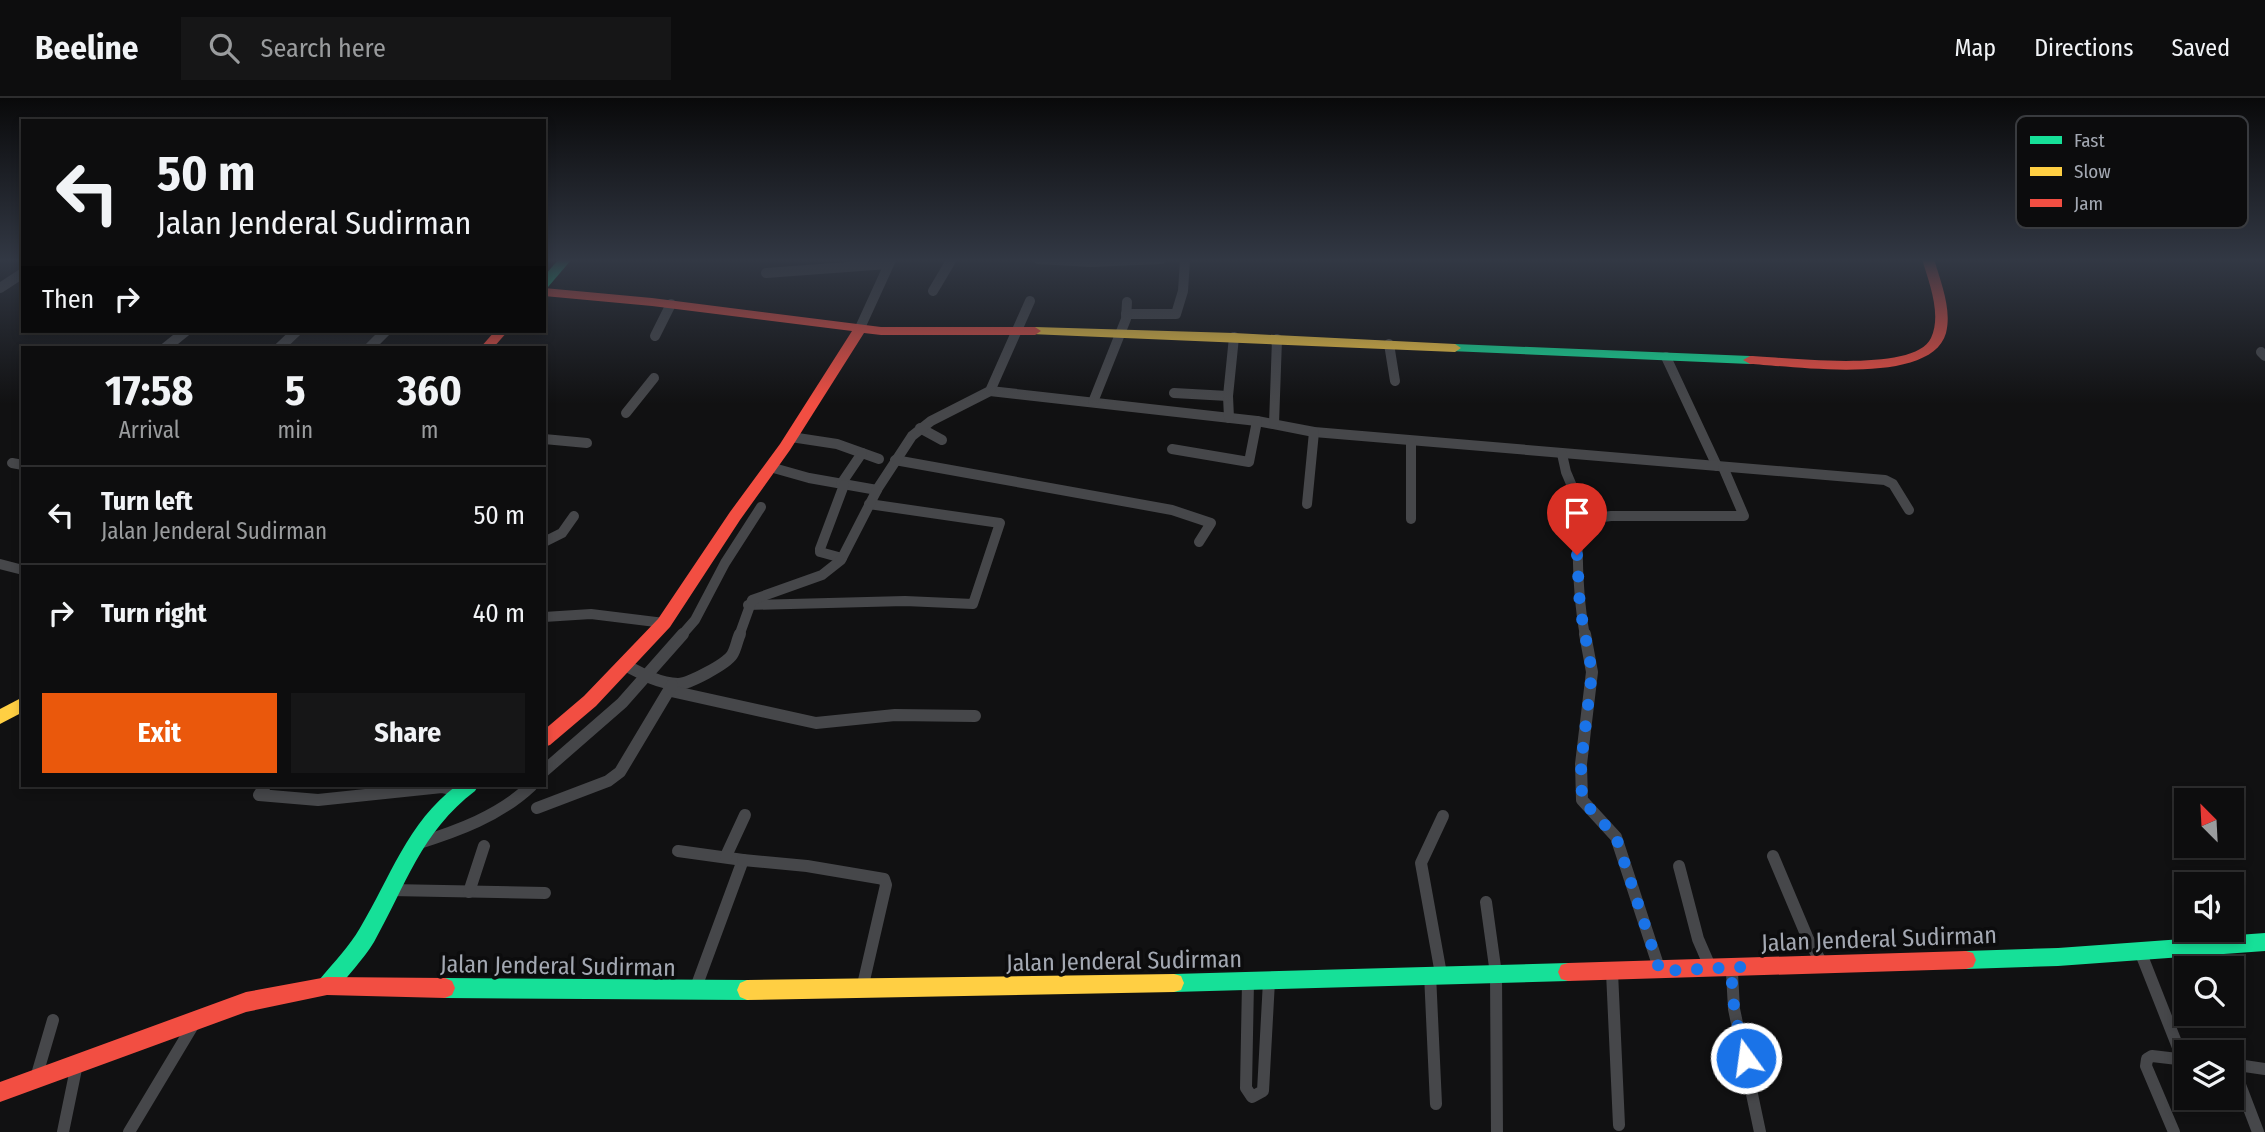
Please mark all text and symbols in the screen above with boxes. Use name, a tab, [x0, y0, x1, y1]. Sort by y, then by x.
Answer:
search box	[181, 17, 671, 80]
text: Beeline	[35, 28, 139, 68]
icon: search	[205, 29, 243, 67]
text: Search here	[261, 33, 386, 64]
text: Map	[1955, 34, 1996, 62]
text: Directions	[2034, 34, 2133, 62]
text: Saved	[2171, 34, 2230, 62]
legend	[2016, 116, 2248, 228]
text: Fast	[2074, 129, 2105, 152]
text: 50 m	[157, 144, 255, 203]
icon: left	[42, 147, 133, 238]
text: Slow	[2074, 160, 2111, 183]
text: Jam	[2074, 192, 2103, 215]
text: Jalan Jenderal Sudirman	[157, 204, 471, 242]
icon: right	[108, 280, 146, 318]
text: Then	[42, 284, 94, 315]
text: 17:58	[105, 366, 193, 416]
text: 5	[285, 366, 306, 416]
text: 360	[397, 366, 462, 416]
text: Arrival	[119, 416, 180, 444]
text: min	[278, 416, 313, 444]
text: m	[421, 416, 438, 444]
pin	[1547, 483, 1607, 555]
text: Turn left	[101, 486, 193, 517]
icon: arrive	[1558, 494, 1596, 532]
icon: left	[42, 496, 80, 534]
text: 50 m	[473, 500, 525, 531]
text: Jalan Jenderal Sudirman	[101, 517, 327, 545]
icon: right	[42, 594, 80, 632]
text: Turn right	[101, 598, 207, 629]
text: 40 m	[473, 598, 525, 629]
button: Exit	[42, 693, 277, 773]
button: Share	[291, 693, 525, 773]
north arrow	[2174, 788, 2244, 858]
map controls	[2174, 788, 2244, 1110]
button: sound	[2174, 872, 2244, 942]
street label: Jalan Jenderal Sudirman	[1761, 921, 1997, 957]
street label: Jalan Jenderal Sudirman	[1006, 945, 1242, 977]
street label: Jalan Jenderal Sudirman	[440, 950, 676, 982]
button: search	[2174, 956, 2244, 1026]
position arrow	[1709, 1021, 1783, 1095]
button: layers	[2174, 1040, 2244, 1110]

